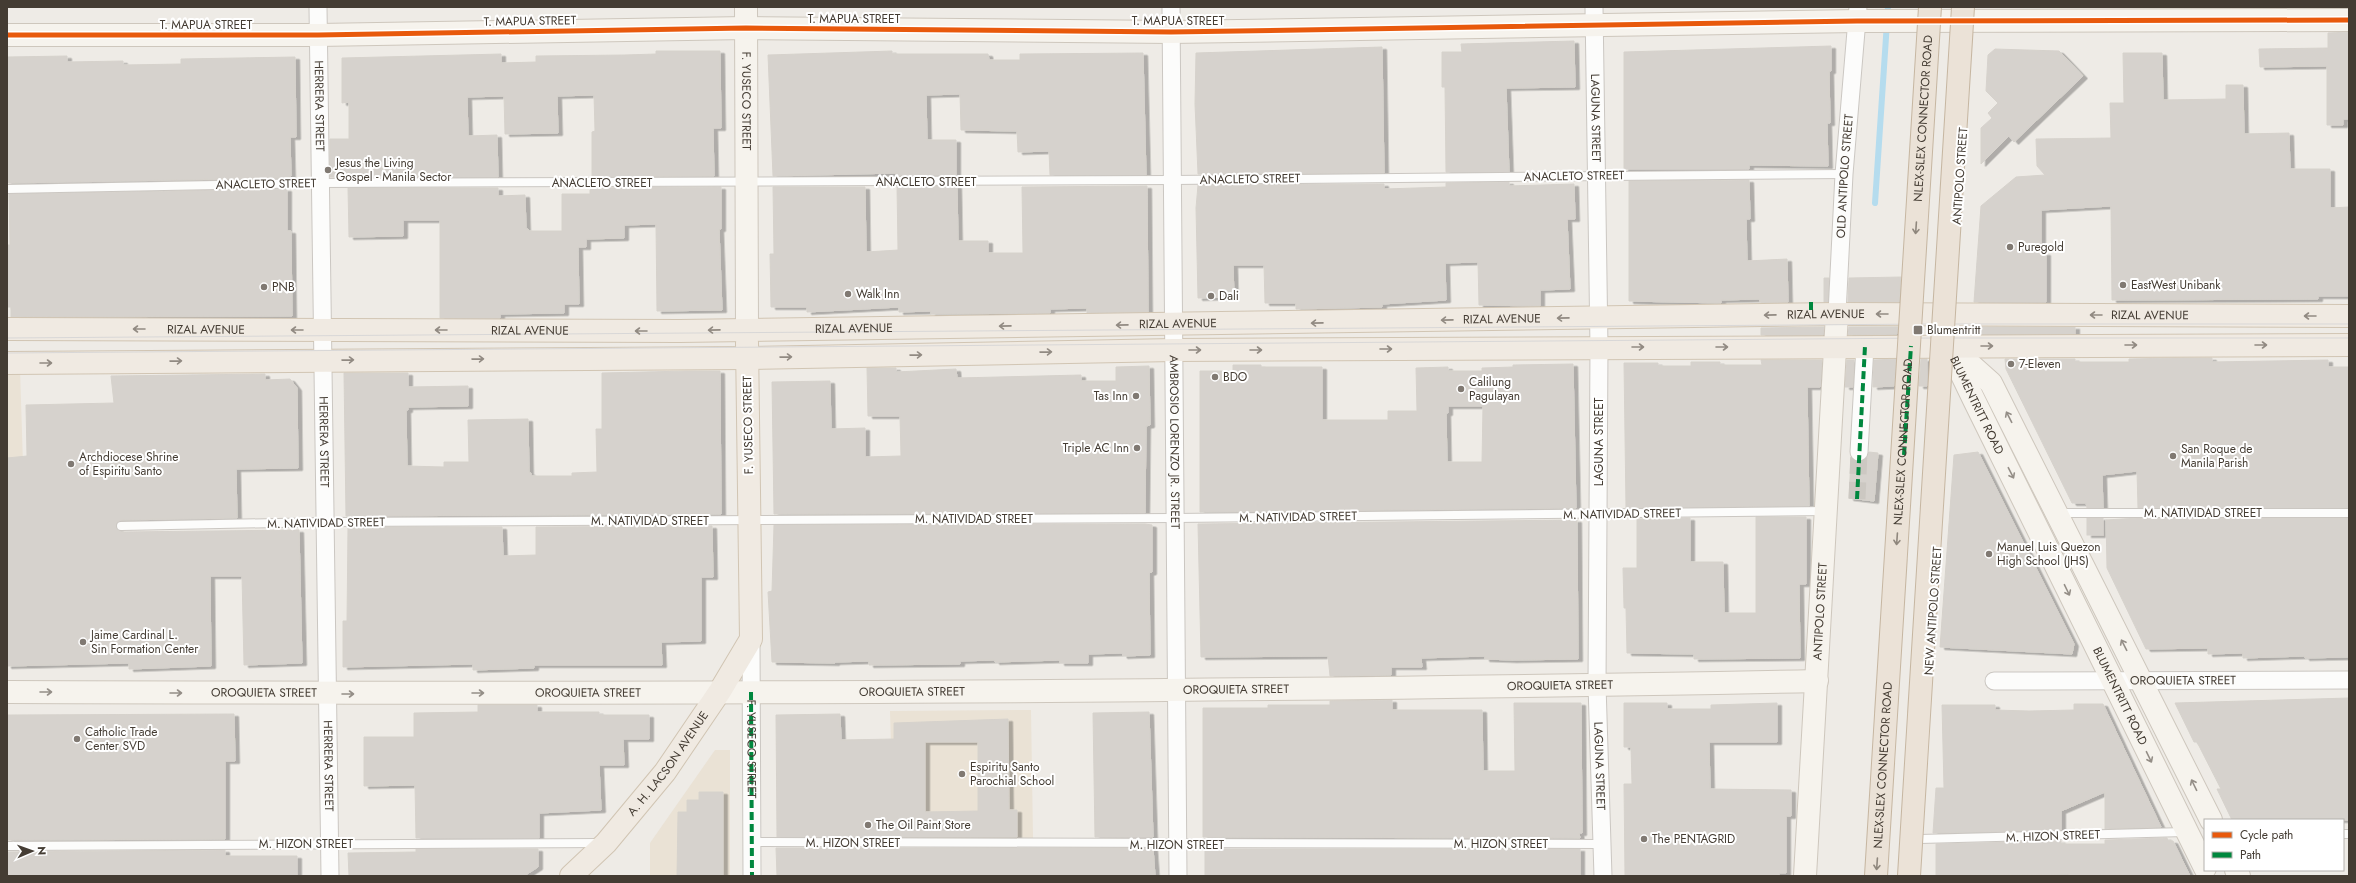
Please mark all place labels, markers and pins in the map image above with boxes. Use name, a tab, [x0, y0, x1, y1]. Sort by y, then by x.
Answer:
place label: Jesus the Living Gospel - Manila Sector	[334, 154, 452, 186]
marker: Jesus the Living Gospel - Manila Sector	[323, 165, 333, 175]
place label: Puregold	[2018, 238, 2064, 256]
marker: Puregold	[2005, 242, 2015, 252]
place label: EastWest Unibank	[2131, 276, 2221, 294]
place label: PNB	[272, 278, 295, 296]
marker: EastWest Unibank	[2118, 280, 2128, 290]
marker: PNB	[259, 282, 269, 292]
place label: Walk Inn	[856, 285, 900, 303]
place label: Dali	[1219, 287, 1239, 305]
marker: Walk Inn	[843, 289, 853, 299]
marker: Dali	[1206, 291, 1216, 301]
place label: Blumentritt	[1927, 321, 1981, 339]
marker: Blumentritt	[1912, 324, 1924, 336]
place label: 7-Eleven	[2019, 355, 2061, 373]
marker: 7-Eleven	[2006, 359, 2016, 369]
place label: BDO	[1223, 368, 1247, 386]
marker: BDO	[1210, 372, 1220, 382]
place label: Calilung Pagulayan	[1469, 373, 1520, 405]
marker: Calilung Pagulayan	[1456, 384, 1466, 394]
place label: Tas Inn	[1094, 387, 1128, 405]
marker: Tas Inn	[1131, 391, 1141, 401]
place label: Triple AC Inn	[1063, 439, 1129, 457]
place label: San Roque de Manila Parish	[2181, 440, 2252, 472]
marker: Triple AC Inn	[1132, 443, 1142, 453]
place label: Archdiocese Shrine of Espiritu Santo	[79, 448, 179, 480]
marker: San Roque de Manila Parish	[2168, 451, 2178, 461]
marker: Archdiocese Shrine of Espiritu Santo	[66, 459, 76, 469]
place label: Manuel Luis Quezon High School (JHS)	[1997, 538, 2101, 570]
marker: Manuel Luis Quezon High School (JHS)	[1984, 549, 1994, 559]
place label: Jaime Cardinal L. Sin Formation Center	[89, 626, 199, 658]
marker: Jaime Cardinal L. Sin Formation Center	[78, 637, 88, 647]
place label: Catholic Trade Center SVD	[85, 723, 157, 755]
marker: Catholic Trade Center SVD	[72, 734, 82, 744]
place label: Espiritu Santo Parochial School	[970, 758, 1054, 790]
marker: Espiritu Santo Parochial School	[957, 769, 967, 779]
place label: The Oil Paint Store	[876, 816, 971, 834]
marker: The Oil Paint Store	[863, 820, 873, 830]
place label: The PENTAGRID	[1652, 830, 1735, 848]
marker: The PENTAGRID	[1639, 834, 1649, 844]

